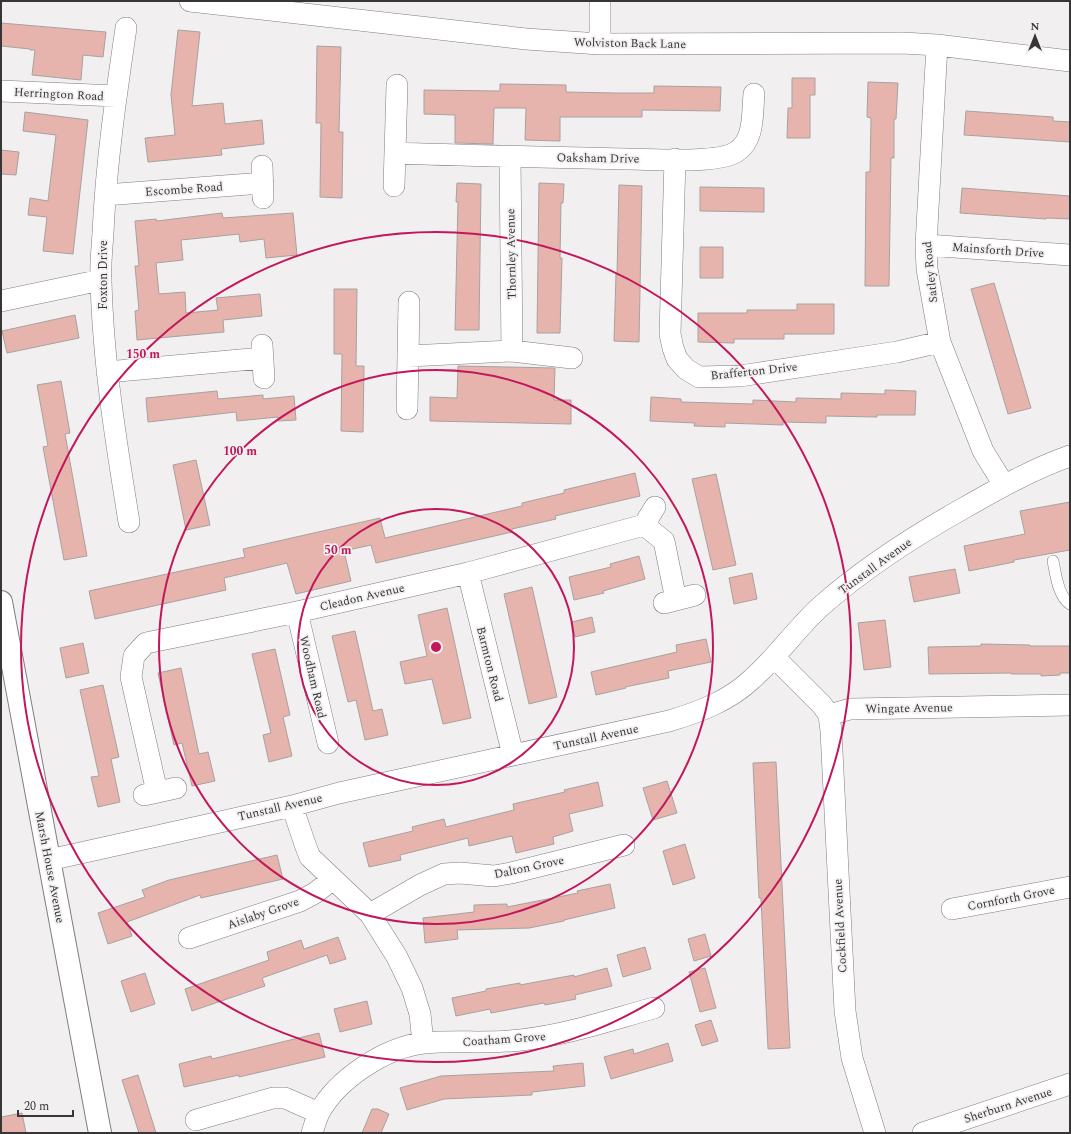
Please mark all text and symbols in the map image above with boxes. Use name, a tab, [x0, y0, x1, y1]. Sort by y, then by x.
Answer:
north arrow	[1015, 16, 1055, 56]
text: N	[1031, 18, 1040, 35]
street label: Wolviston Back Lane	[574, 33, 686, 54]
street label: Herrington Road	[14, 83, 105, 106]
street label: Oaksham Drive	[557, 148, 640, 169]
street label: Escombe Road	[144, 177, 224, 202]
street label: Thornley Avenue	[501, 208, 522, 300]
street label: Mainsforth Drive	[951, 238, 1045, 263]
street label: Foxton Drive	[94, 240, 113, 310]
street label: Satley Road	[918, 240, 943, 304]
text: 150 m	[126, 345, 160, 364]
street label: Brafferton Drive	[710, 357, 799, 386]
text: 100 m	[223, 442, 257, 461]
street label: Tunstall Avenue	[835, 533, 916, 600]
text: 50 m	[324, 541, 352, 560]
street label: Cleadon Avenue	[318, 578, 407, 617]
street label: Barmton Road	[471, 625, 508, 704]
street label: Woodham Road	[294, 634, 331, 721]
centre of rings	[429, 640, 443, 654]
street label: Wingate Avenue	[865, 698, 953, 719]
street label: Tunstall Avenue	[552, 719, 641, 756]
street label: Tunstall Avenue	[236, 788, 325, 826]
street label: Marsh House Avenue	[29, 809, 70, 925]
street label: Dalton Grove	[492, 851, 566, 884]
street label: Cockfield Avenue	[829, 878, 852, 973]
street label: Cornforth Grove	[966, 881, 1057, 916]
street label: Aislaby Grove	[225, 892, 302, 935]
street label: Coatham Grove	[462, 1027, 547, 1052]
street label: Sherburn Avenue	[962, 1082, 1055, 1129]
scale bar	[18, 1092, 73, 1118]
text: 20 m	[24, 1097, 49, 1116]

